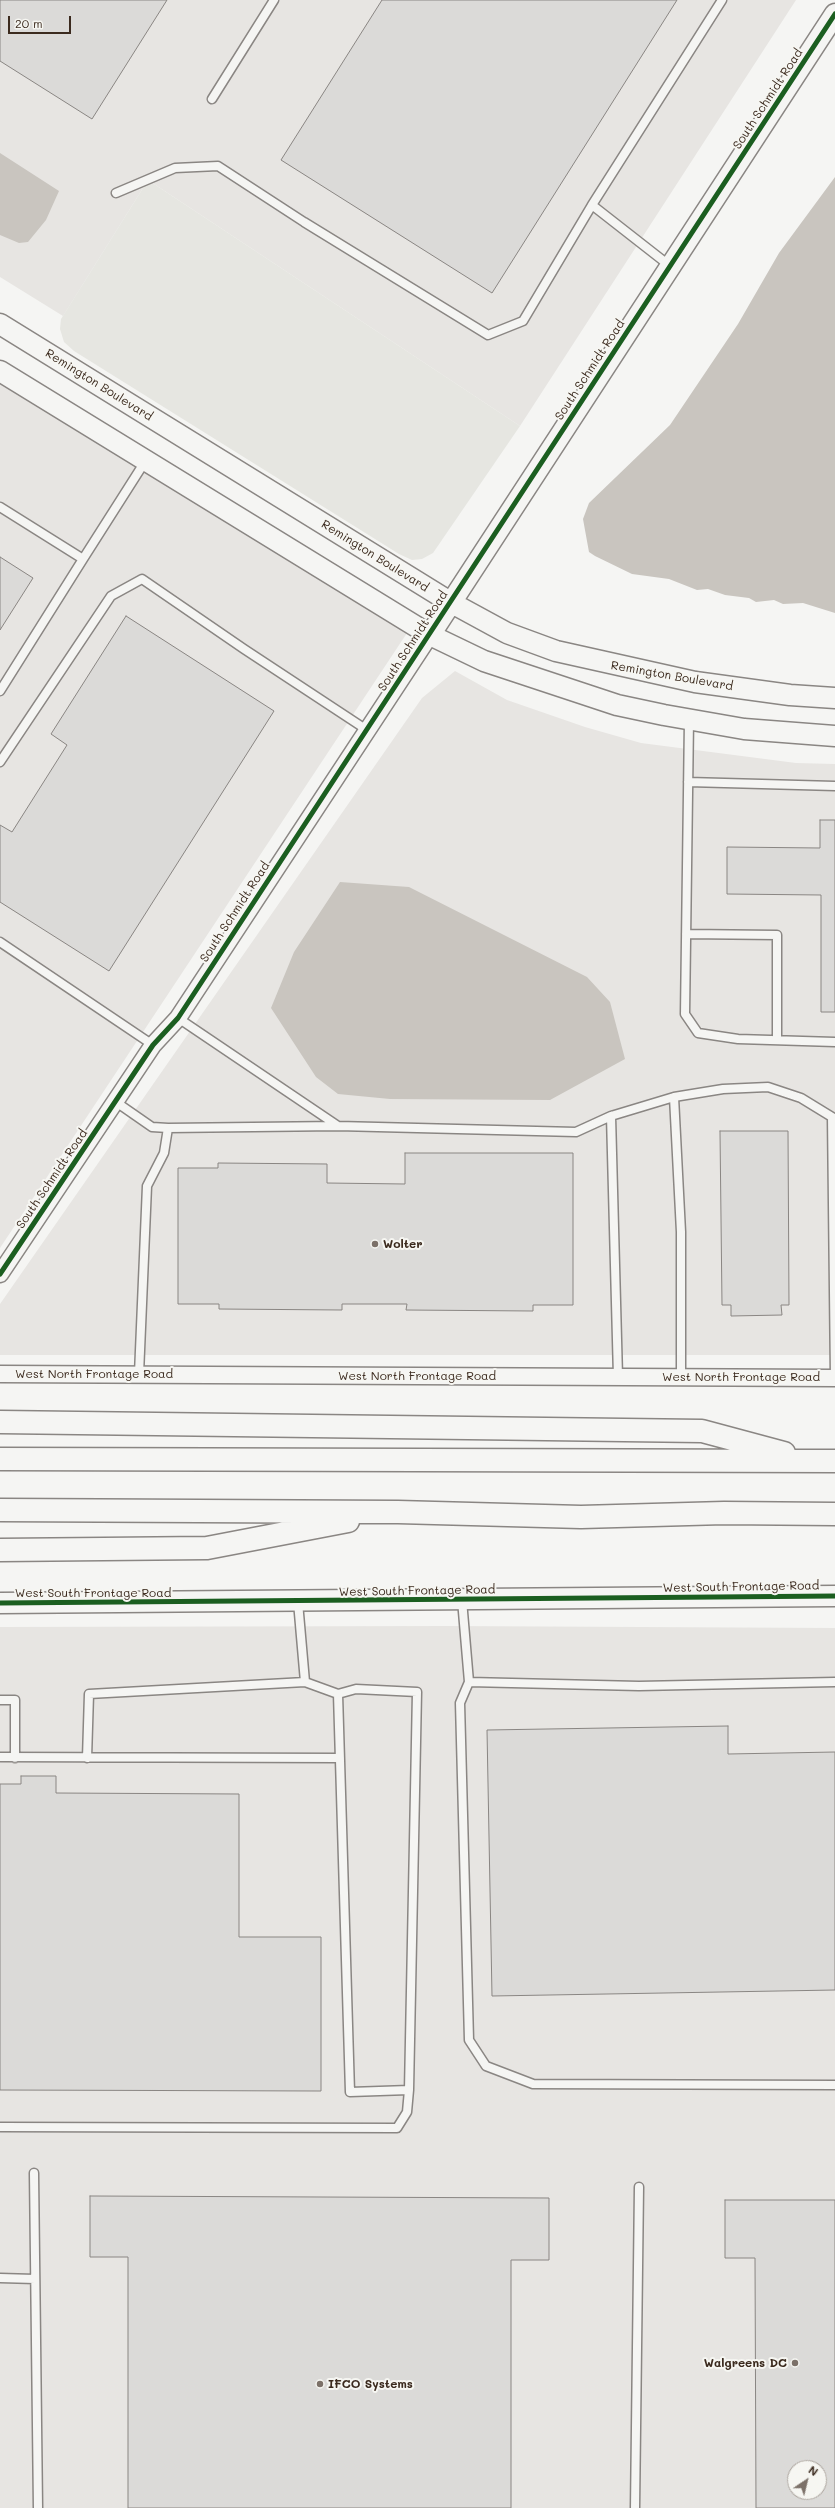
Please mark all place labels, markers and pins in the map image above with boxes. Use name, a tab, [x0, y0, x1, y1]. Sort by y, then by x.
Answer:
place label: Wolter	[383, 1237, 422, 1251]
marker: Wolter	[370, 1239, 380, 1249]
place label: Walgreens DC	[704, 2356, 787, 2370]
marker: Walgreens DC	[790, 2358, 800, 2368]
place label: IFCO Systems	[328, 2377, 413, 2391]
marker: IFCO Systems	[315, 2379, 325, 2389]

